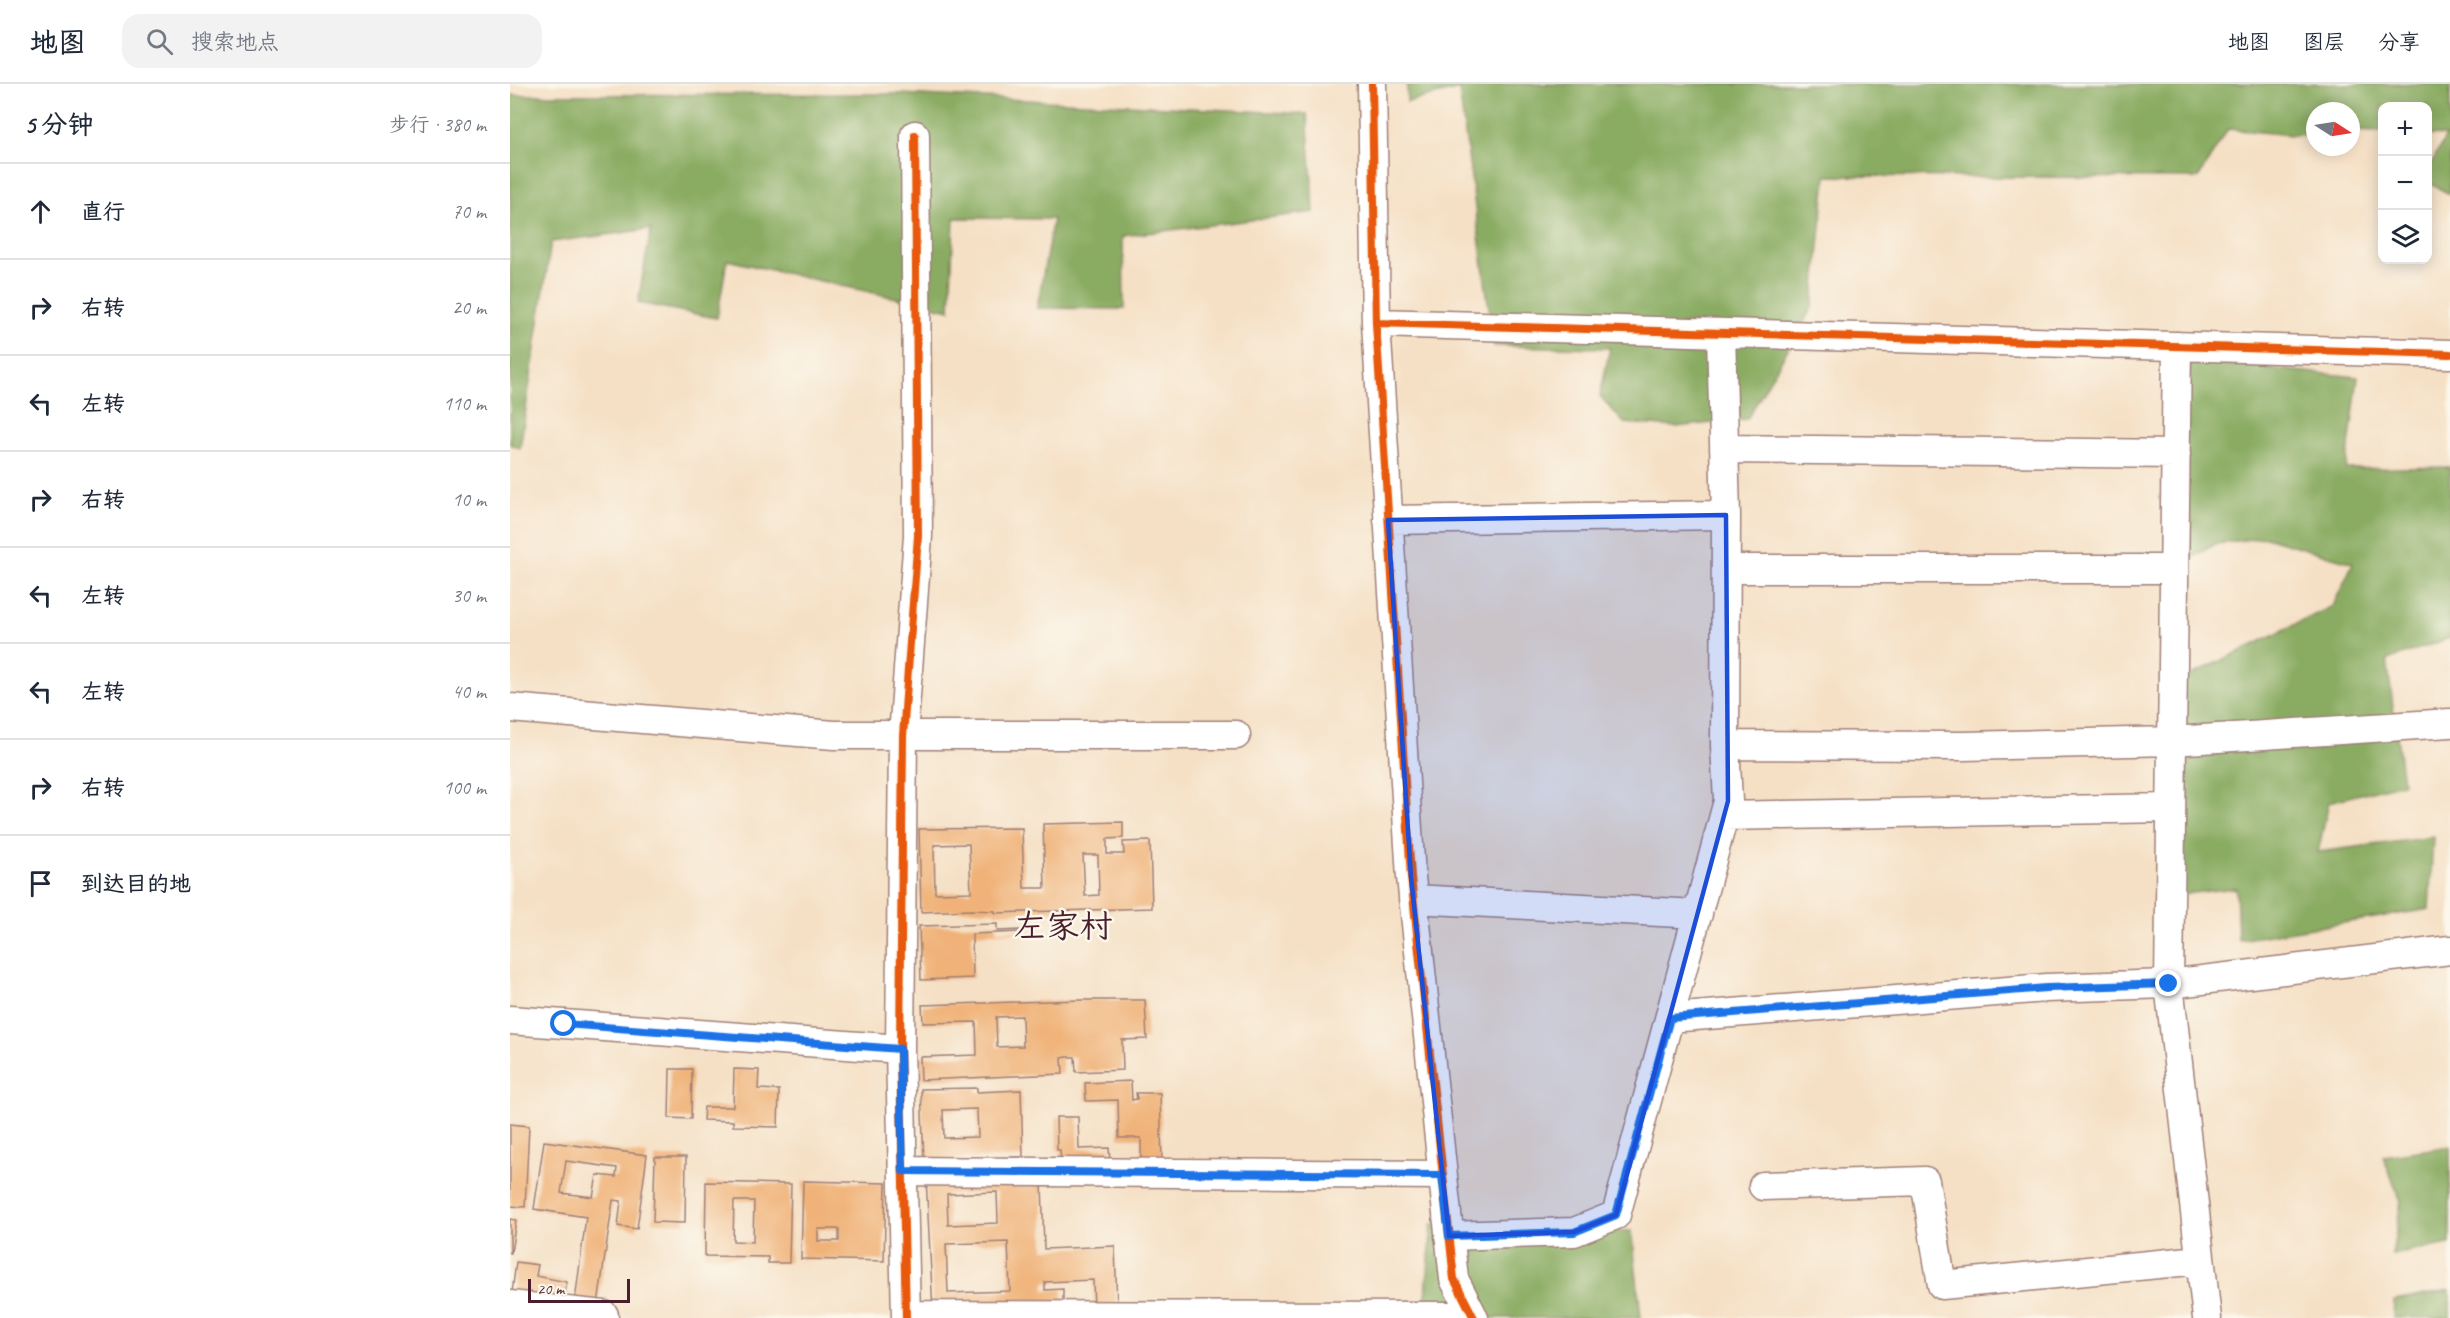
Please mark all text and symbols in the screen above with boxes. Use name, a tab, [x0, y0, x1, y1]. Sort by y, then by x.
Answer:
search box	[122, 14, 542, 68]
text: 地图	[30, 25, 86, 60]
icon: search	[143, 25, 176, 58]
text: 搜索地点	[191, 28, 279, 56]
text: 地图	[2228, 29, 2270, 55]
text: 图层	[2303, 29, 2345, 55]
text: 分享	[2378, 29, 2420, 55]
north arrow	[2306, 102, 2360, 156]
map controls	[2378, 102, 2432, 264]
button: +	[2378, 102, 2432, 156]
text: 5 分钟	[24, 108, 94, 141]
text: 步行 · 380 m	[390, 112, 486, 137]
button: −	[2378, 156, 2432, 210]
icon: ahead	[24, 195, 57, 228]
text: 直行	[81, 198, 125, 226]
text: 70 m	[452, 199, 486, 224]
button: layers	[2378, 210, 2432, 264]
icon: right	[24, 291, 57, 324]
text: 右转	[81, 294, 125, 322]
text: 20 m	[452, 295, 486, 320]
icon: left	[24, 387, 57, 420]
text: 左转	[81, 390, 125, 418]
text: 110 m	[443, 391, 486, 416]
icon: right	[24, 483, 57, 516]
text: 右转	[81, 486, 125, 514]
text: 10 m	[452, 487, 486, 512]
icon: left	[24, 579, 57, 612]
text: 左转	[81, 582, 125, 610]
text: 30 m	[452, 583, 486, 608]
icon: left	[24, 675, 57, 708]
text: 左转	[81, 678, 125, 706]
text: 40 m	[452, 679, 486, 704]
icon: right	[24, 771, 57, 804]
text: 右转	[81, 774, 125, 802]
text: 100 m	[443, 775, 486, 800]
icon: arrive	[24, 867, 57, 900]
text: 到达目的地	[81, 870, 191, 898]
district label: 左家村	[1014, 905, 1113, 947]
route end	[2155, 970, 2181, 996]
route start	[550, 1010, 576, 1036]
scale bar	[528, 1276, 630, 1304]
text: 20 m	[537, 1279, 564, 1299]

